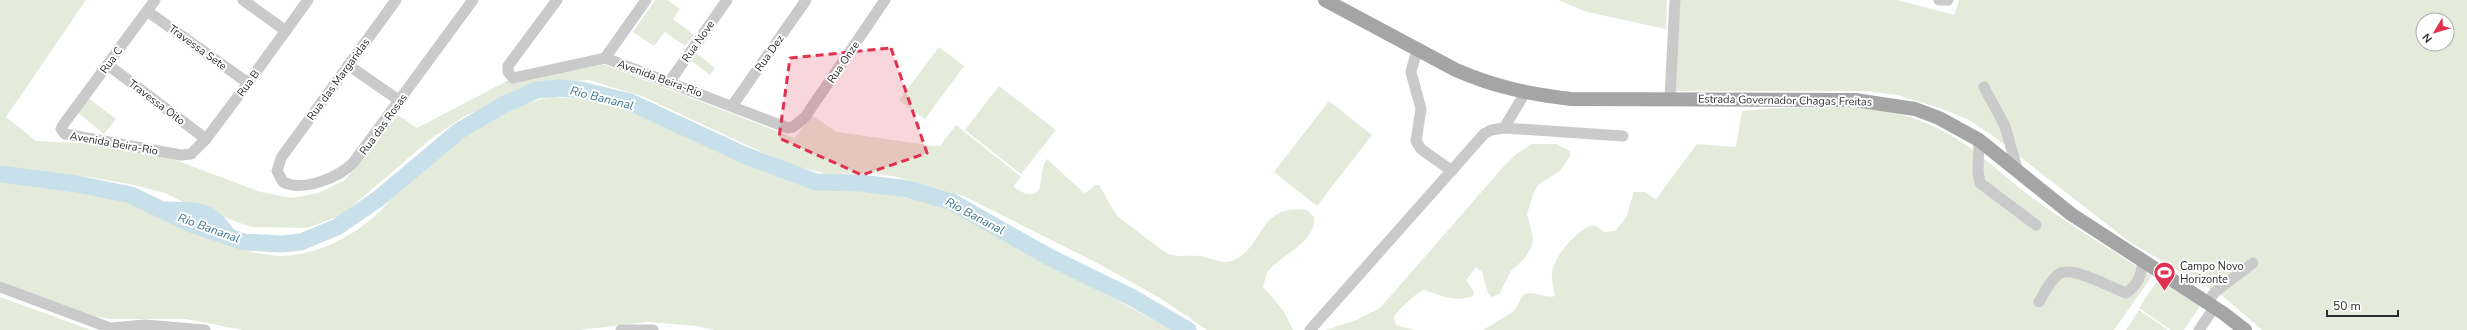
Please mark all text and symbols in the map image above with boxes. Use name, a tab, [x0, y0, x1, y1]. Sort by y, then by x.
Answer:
north arrow	[2415, 12, 2455, 52]
street label: Rua Nove	[679, 17, 718, 65]
street label: Travessa Sete	[166, 21, 230, 74]
text: N	[2419, 30, 2436, 46]
street label: Rua Dez	[751, 32, 787, 74]
street label: Rua das Margaridas	[304, 35, 373, 123]
street label: Rua Onze	[824, 38, 863, 86]
street label: Rua C	[97, 44, 126, 77]
street label: Avenida Beira-Rio	[615, 56, 704, 101]
street label: Rua B	[234, 67, 263, 100]
street label: Travessa Oito	[125, 76, 188, 129]
water label: Rio Bananal	[569, 82, 636, 114]
street label: Rua das Rosas	[356, 91, 411, 158]
street label: Estrada Governador Chagas Freitas	[1698, 91, 1872, 110]
street label: Avenida Beira-Rio	[69, 128, 159, 159]
water label: Rio Bananal	[943, 194, 1008, 239]
water label: Rio Bananal	[176, 209, 243, 247]
sports icon: Campo Novo Horizonte	[2152, 259, 2178, 292]
place label: Campo Novo Horizonte	[2180, 259, 2244, 287]
scale bar	[2327, 292, 2398, 318]
text: 50 m	[2333, 298, 2361, 314]

